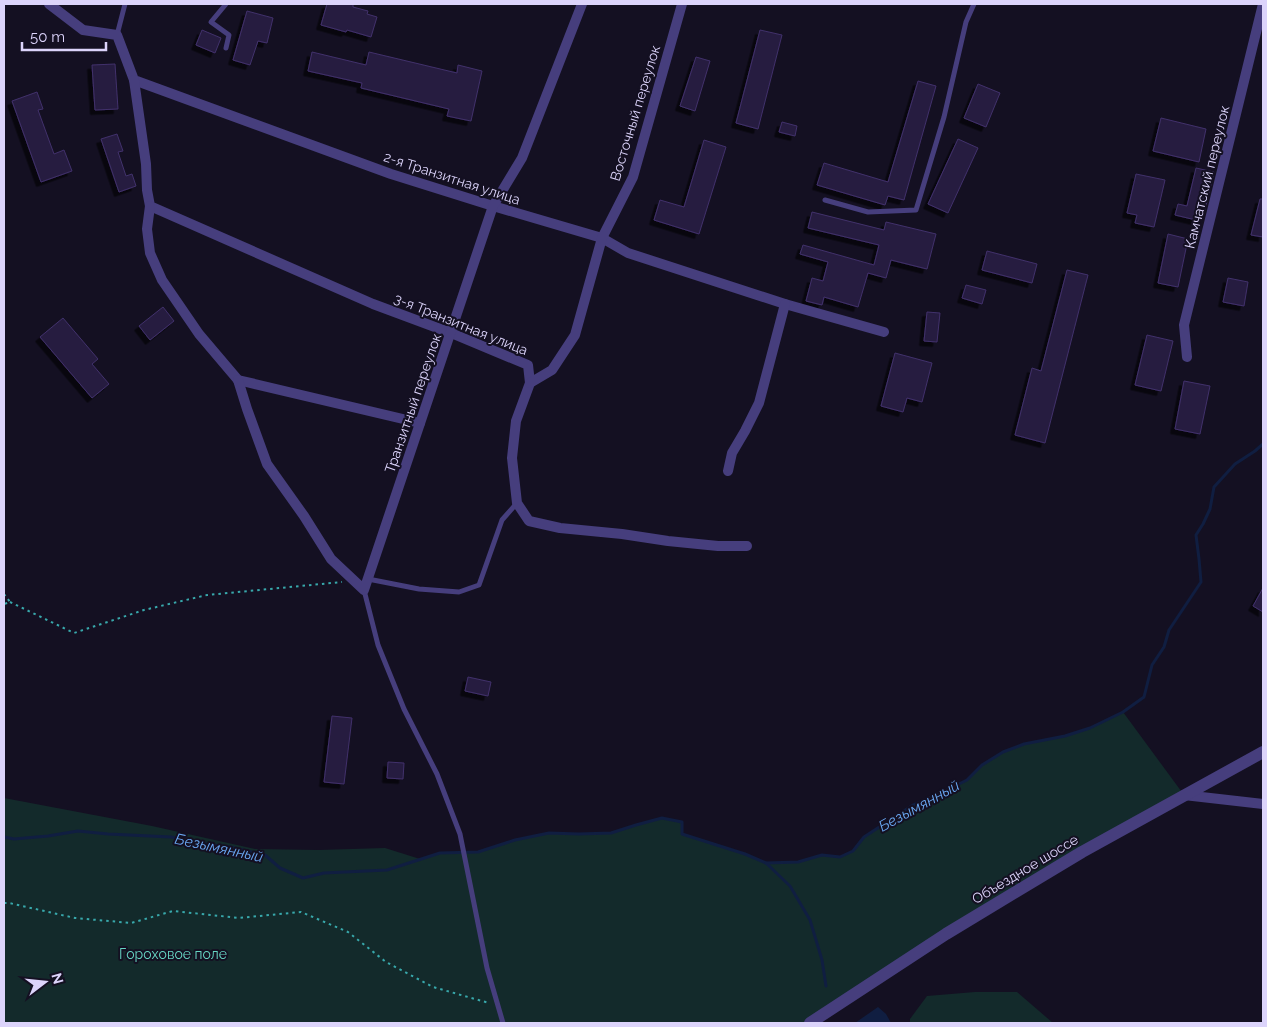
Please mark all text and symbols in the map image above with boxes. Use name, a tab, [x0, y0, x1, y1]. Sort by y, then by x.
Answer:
scale bar	[22, 20, 106, 52]
text: 50 m	[30, 28, 65, 46]
street label: Восточный переулок	[607, 43, 663, 183]
street label: Камчатский переулок	[1181, 104, 1233, 250]
street label: 2-я Транзитная улица	[382, 148, 522, 208]
street label: 3-я Транзитная улица	[392, 290, 530, 358]
street label: Транзитный переулок	[382, 331, 444, 475]
water label: Безымянный	[875, 776, 963, 836]
water label: Безымянный	[173, 830, 265, 866]
street label: Объездное шоссе	[969, 831, 1081, 907]
park label: Гороховое поле	[119, 946, 227, 962]
north arrow	[20, 957, 70, 1007]
text: N	[48, 971, 67, 986]

